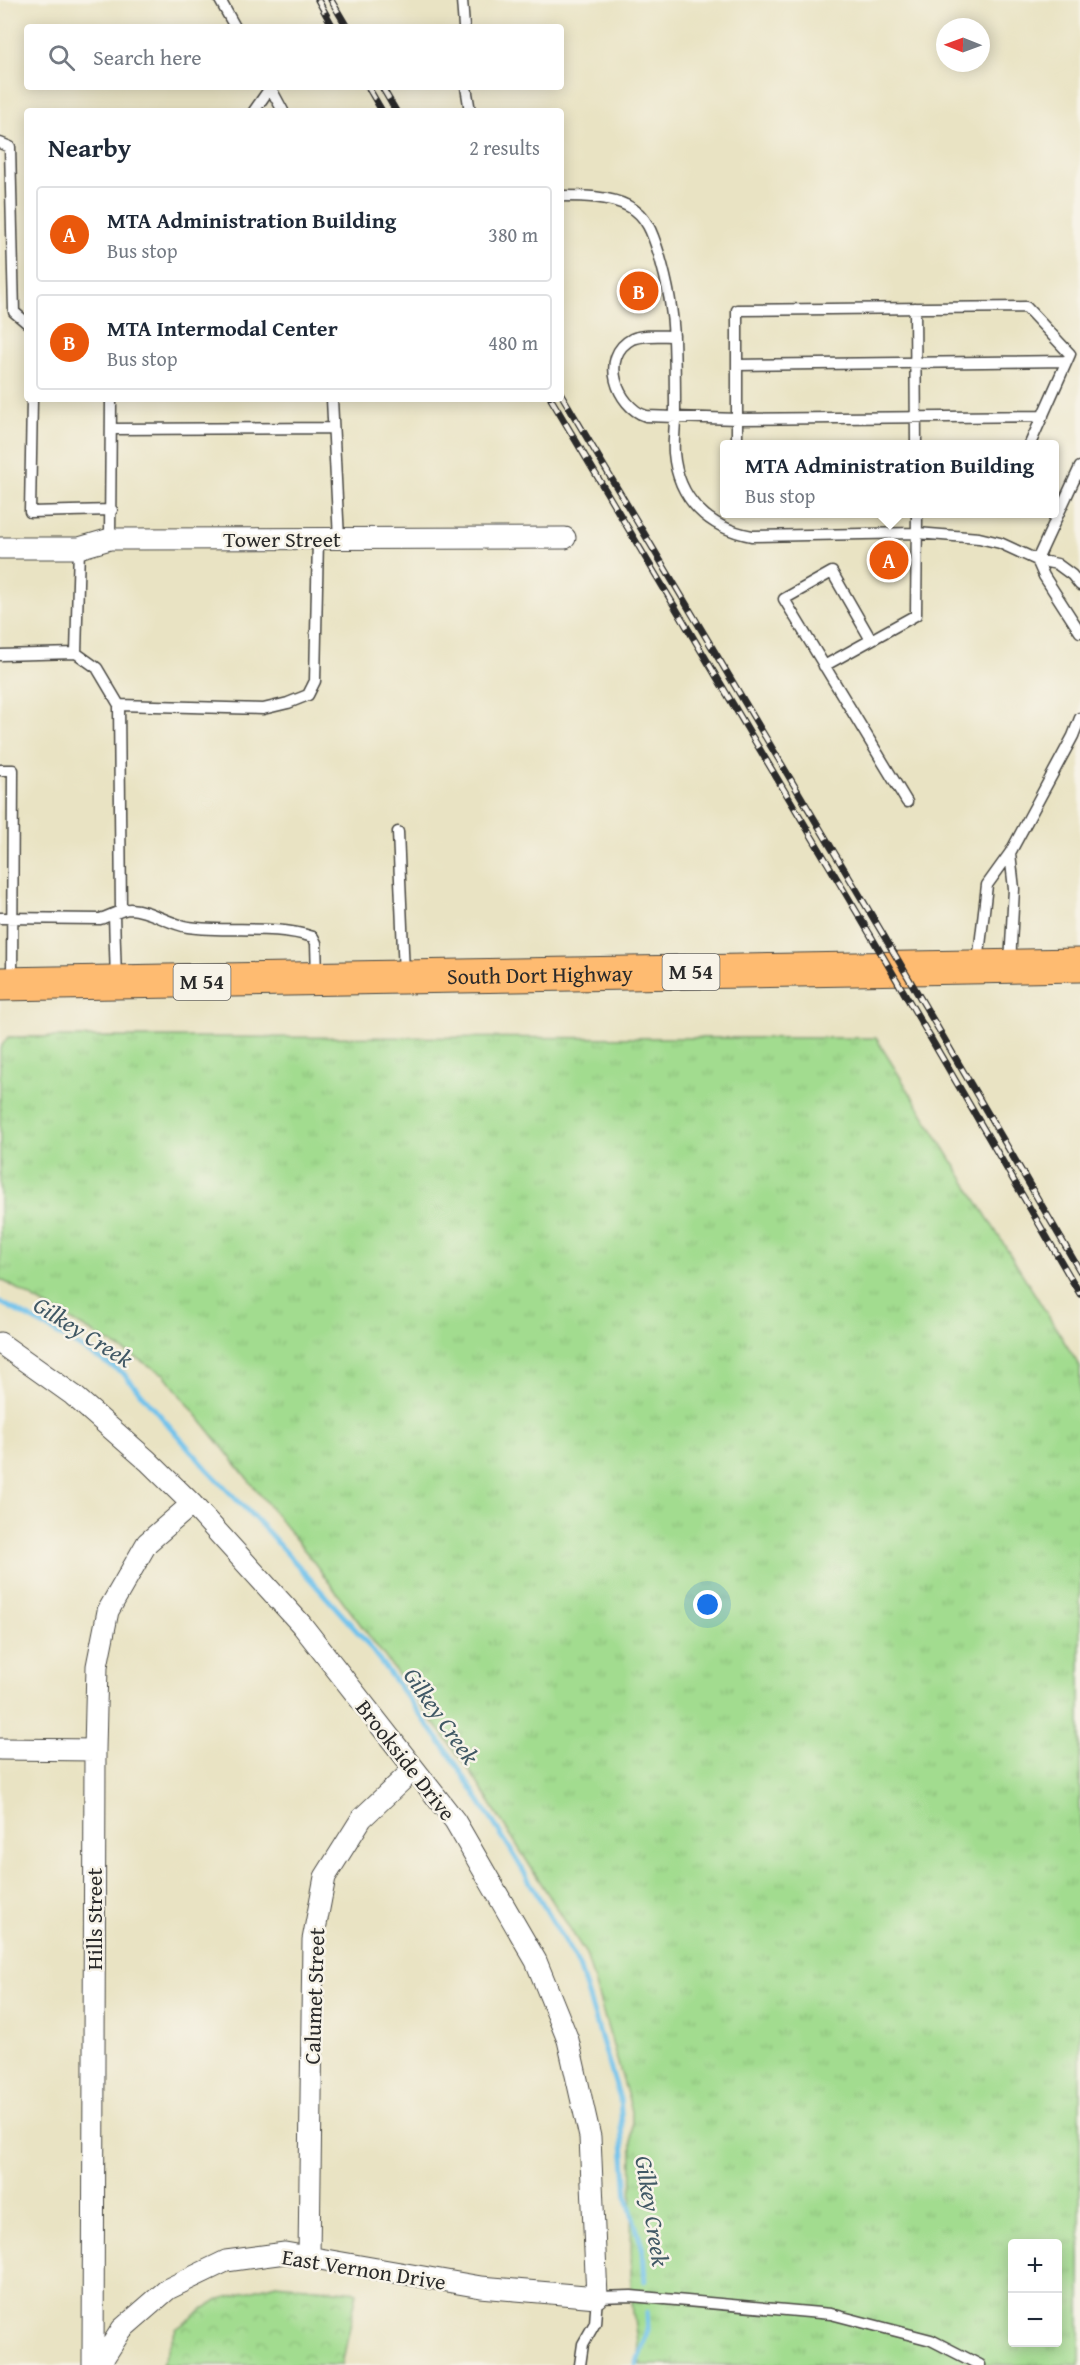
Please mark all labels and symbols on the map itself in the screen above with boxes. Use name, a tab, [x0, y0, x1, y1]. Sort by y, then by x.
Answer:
north arrow	[936, 18, 990, 72]
pin: B	[620, 268, 658, 314]
street label: Tower Street	[223, 523, 341, 555]
pin: A	[870, 538, 908, 582]
road number: M 54	[662, 954, 720, 990]
street label: South Dort Highway	[447, 957, 633, 992]
road number: M 54	[174, 964, 230, 1000]
water label: Gilkey Creek	[27, 1287, 140, 1376]
your location	[693, 1590, 722, 1619]
water label: Gilkey Creek	[395, 1660, 488, 1772]
street label: Brookside Drive	[348, 1693, 464, 1827]
street label: Hills Street	[78, 1868, 110, 1970]
street label: Calumet Street	[296, 1927, 332, 2065]
water label: Gilkey Creek	[626, 2153, 679, 2269]
street label: East Vernon Drive	[280, 2240, 448, 2298]

